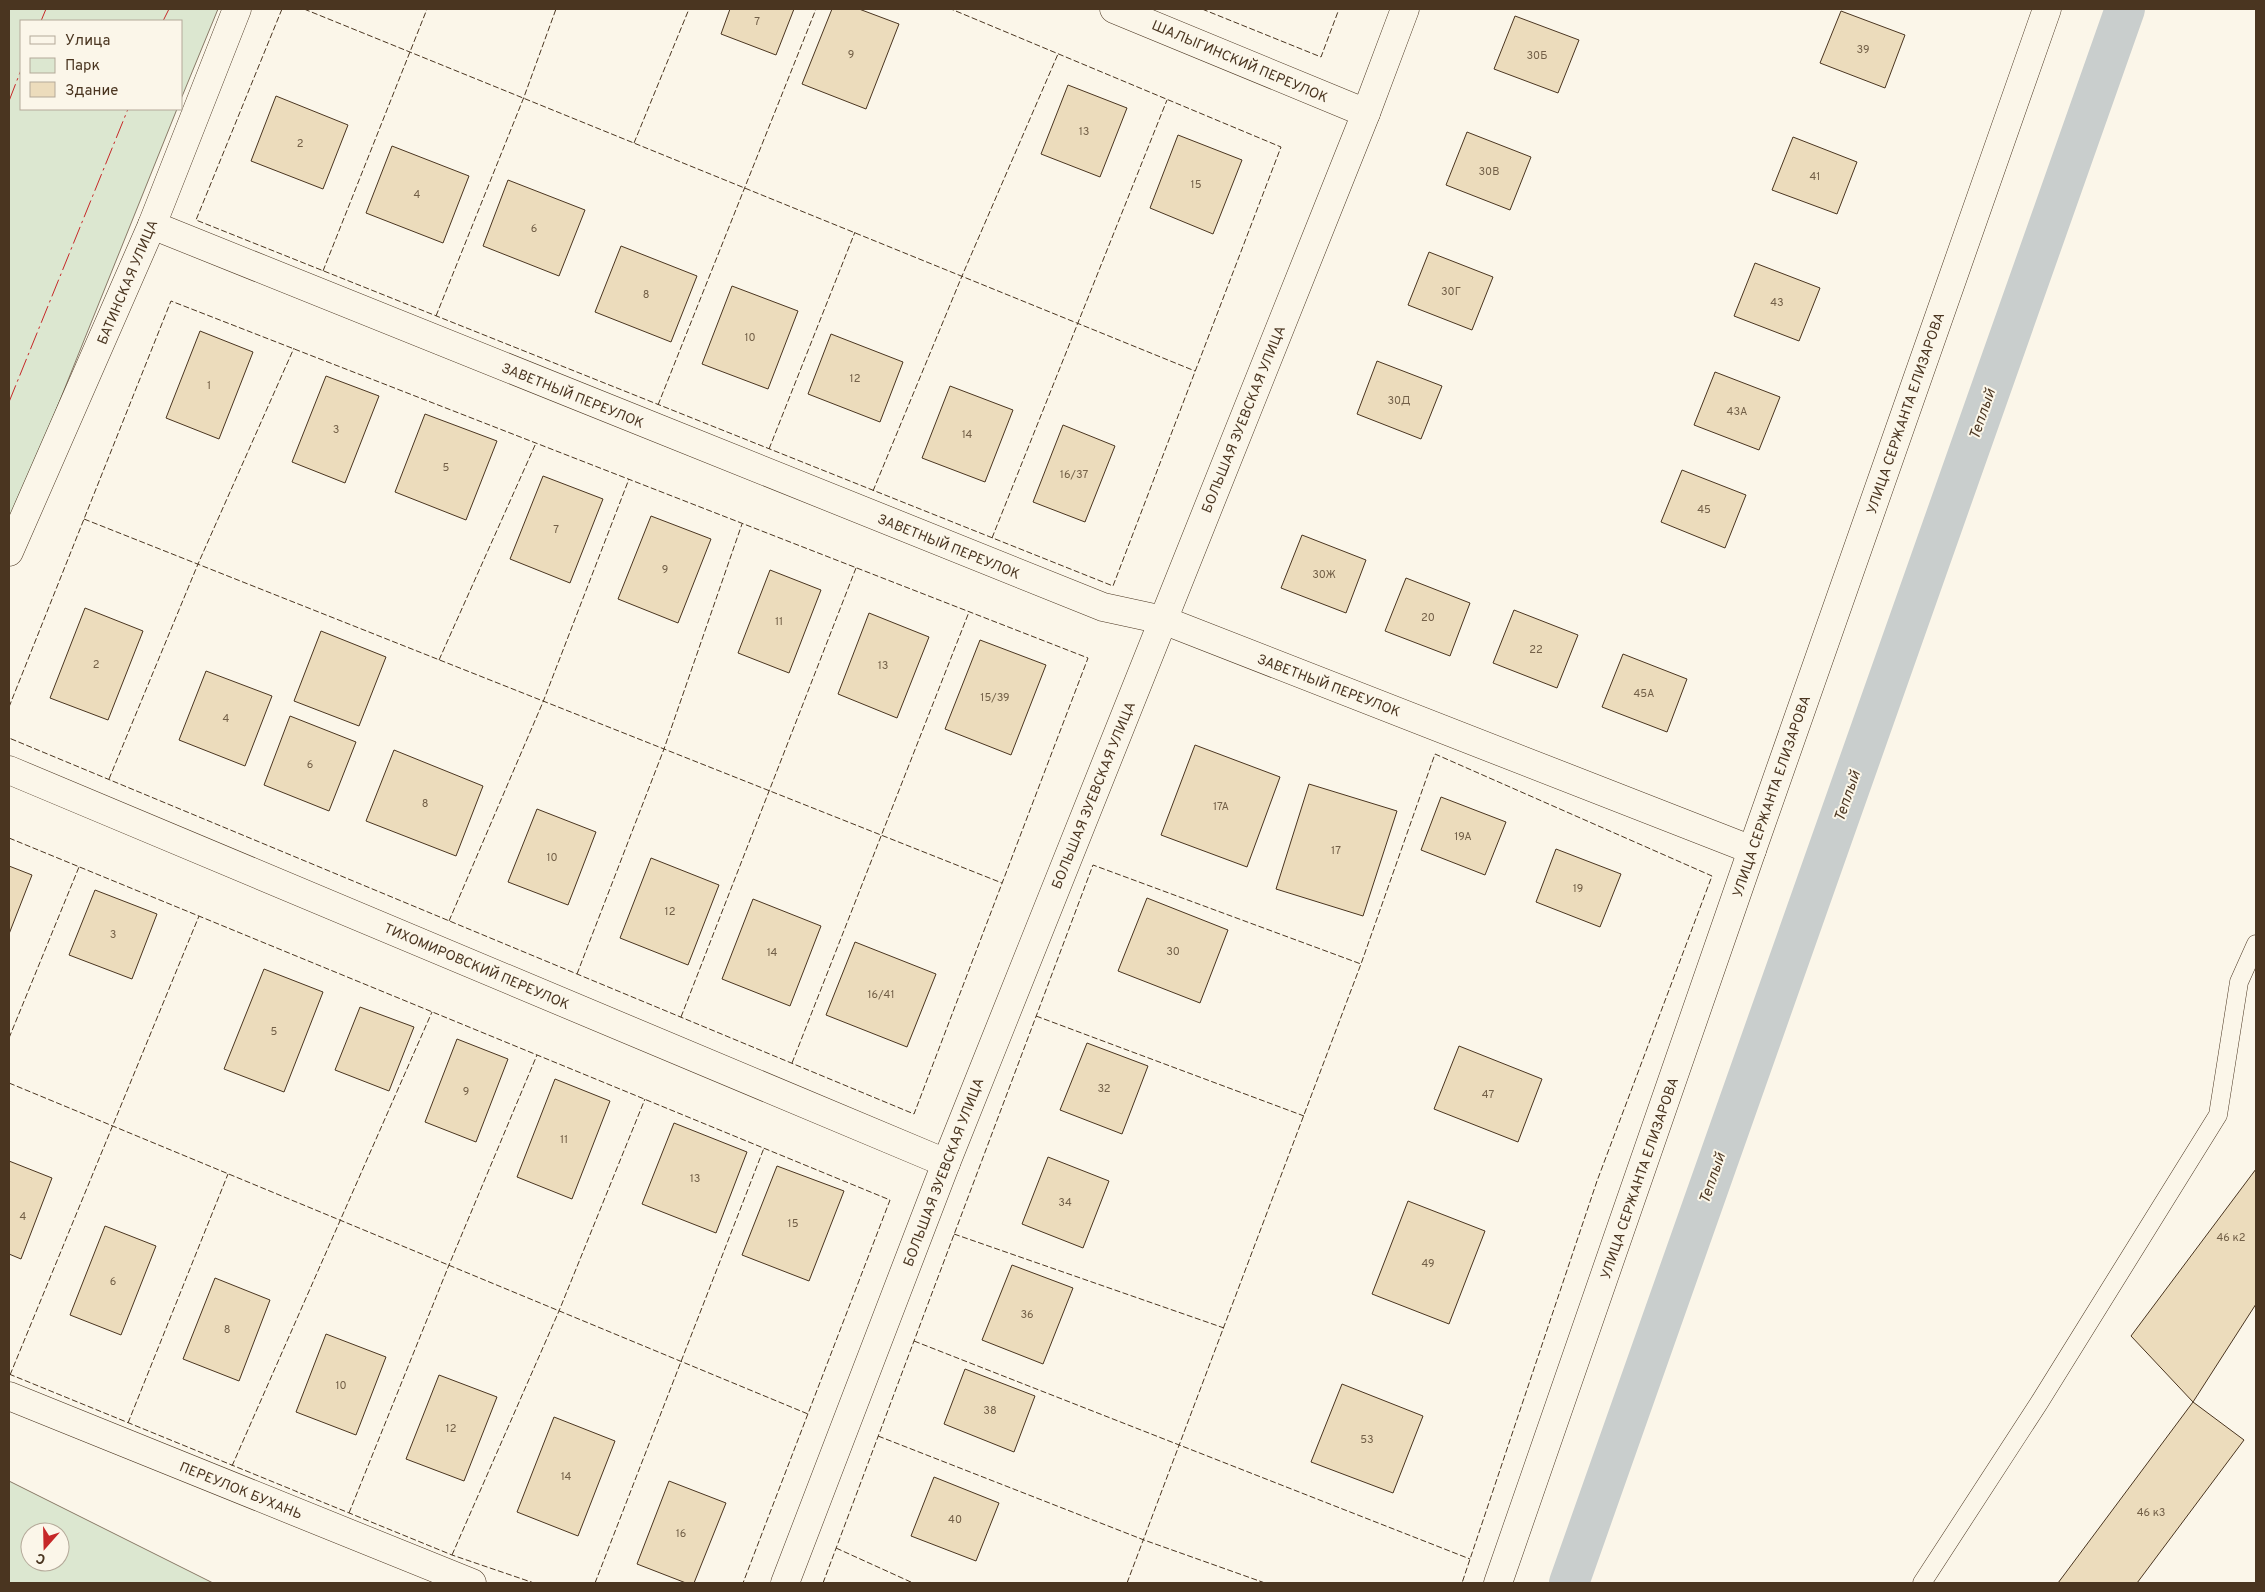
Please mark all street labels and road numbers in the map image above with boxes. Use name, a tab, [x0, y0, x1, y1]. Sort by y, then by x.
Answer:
street label: ШАЛЫГИНСКИЙ ПЕРЕУЛОК	[1149, 17, 1330, 107]
street label: БАТИНСКАЯ УЛИЦА	[94, 218, 162, 348]
street label: УЛИЦА СЕРЖАНТА ЕЛИЗАРОВА	[1864, 310, 1949, 517]
street label: БОЛЬШАЯ ЗУЕВСКАЯ УЛИЦА	[1199, 323, 1290, 516]
street label: ЗАВЕТНЫЙ ПЕРЕУЛОК	[499, 359, 647, 433]
street label: ЗАВЕТНЫЙ ПЕРЕУЛОК	[875, 510, 1023, 584]
street label: ЗАВЕТНЫЙ ПЕРЕУЛОК	[1254, 650, 1403, 722]
street label: УЛИЦА СЕРЖАНТА ЕЛИЗАРОВА	[1730, 693, 1815, 900]
street label: БОЛЬШАЯ ЗУЕВСКАЯ УЛИЦА	[1049, 699, 1140, 892]
street label: ТИХОМИРОВСКИЙ ПЕРЕУЛОК	[381, 920, 572, 1014]
street label: УЛИЦА СЕРЖАНТА ЕЛИЗАРОВА	[1598, 1075, 1683, 1282]
street label: БОЛЬШАЯ ЗУЕВСКАЯ УЛИЦА	[901, 1076, 988, 1269]
street label: ПЕРЕУЛОК БУХАНЬ	[177, 1459, 304, 1524]

